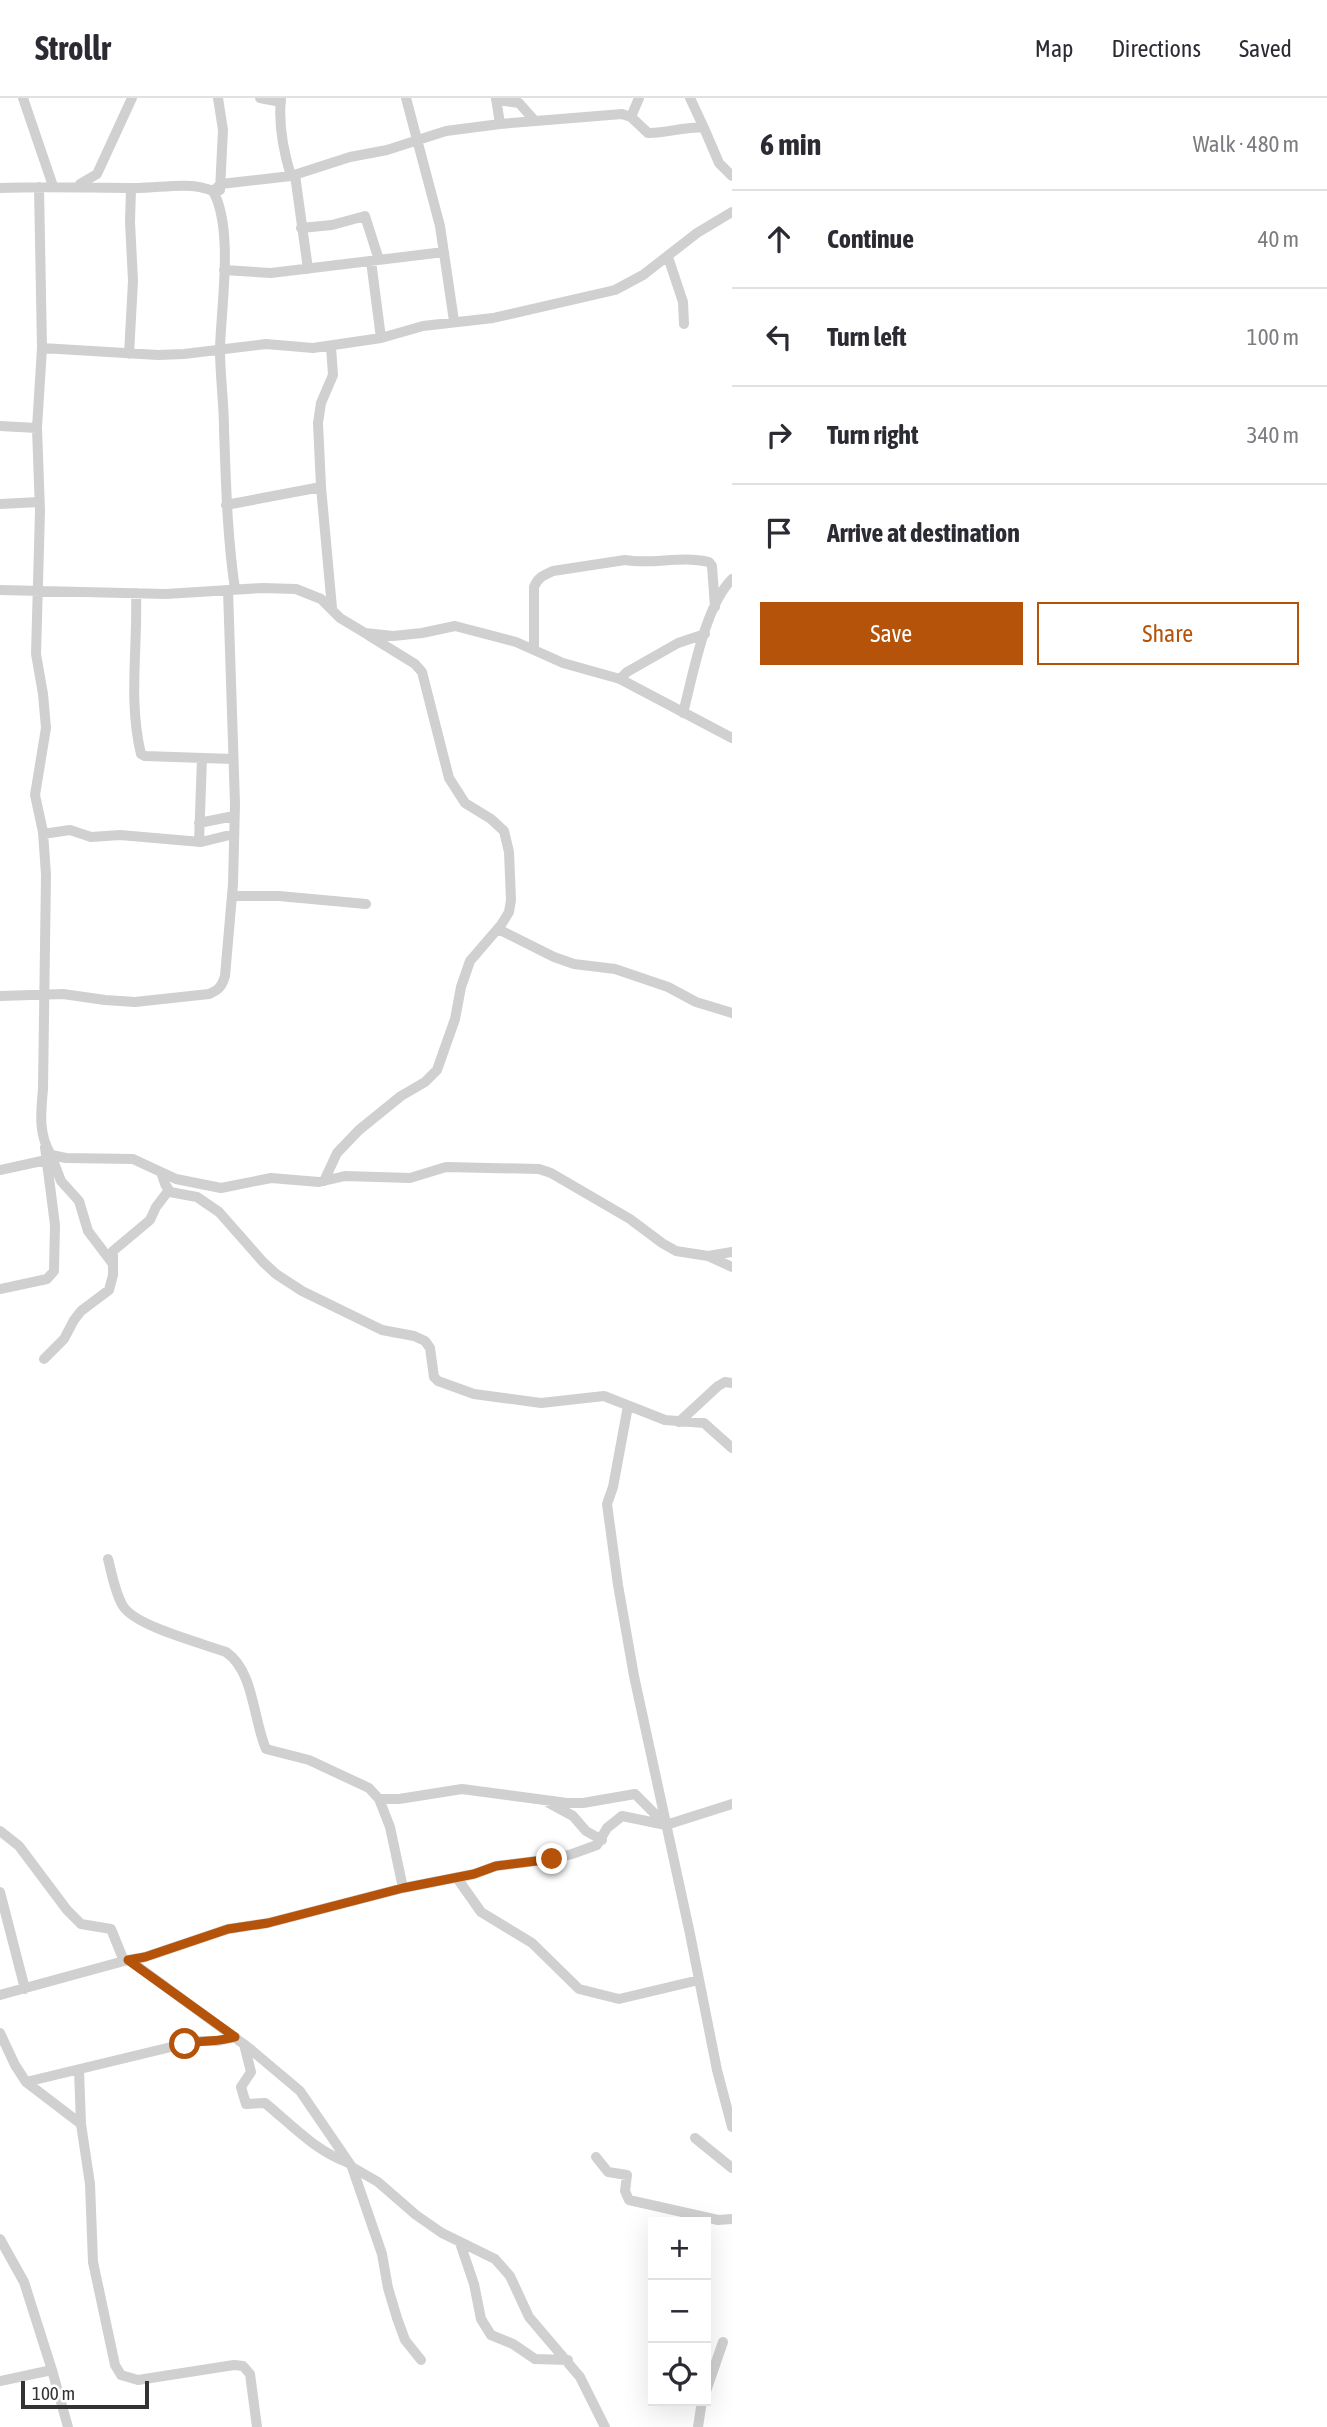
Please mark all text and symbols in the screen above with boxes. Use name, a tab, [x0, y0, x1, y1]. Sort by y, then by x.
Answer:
text: Strollr	[35, 29, 111, 67]
text: Map	[1035, 35, 1073, 62]
text: Directions	[1111, 35, 1201, 62]
text: Saved	[1239, 35, 1292, 62]
text: 6 min	[760, 127, 821, 161]
text: Walk · 480 m	[1193, 131, 1299, 157]
icon: ahead	[760, 220, 798, 258]
text: Continue	[827, 224, 914, 254]
text: 40 m	[1258, 226, 1299, 252]
icon: left	[760, 318, 798, 356]
text: Turn left	[827, 322, 907, 352]
text: 100 m	[1247, 324, 1299, 350]
icon: right	[760, 416, 798, 454]
text: Turn right	[827, 420, 918, 450]
text: 340 m	[1247, 422, 1299, 448]
icon: arrive	[760, 514, 798, 552]
text: Arrive at destination	[827, 518, 1020, 548]
button: Save	[760, 602, 1023, 665]
button: Share	[1037, 602, 1299, 665]
route end	[536, 1843, 567, 1874]
route start	[169, 2028, 200, 2059]
map controls	[648, 2217, 711, 2406]
button: +	[648, 2217, 711, 2280]
button: −	[648, 2280, 711, 2343]
button: locate	[648, 2343, 711, 2406]
scale bar	[21, 2378, 149, 2410]
text: 100 m	[32, 2382, 75, 2404]

